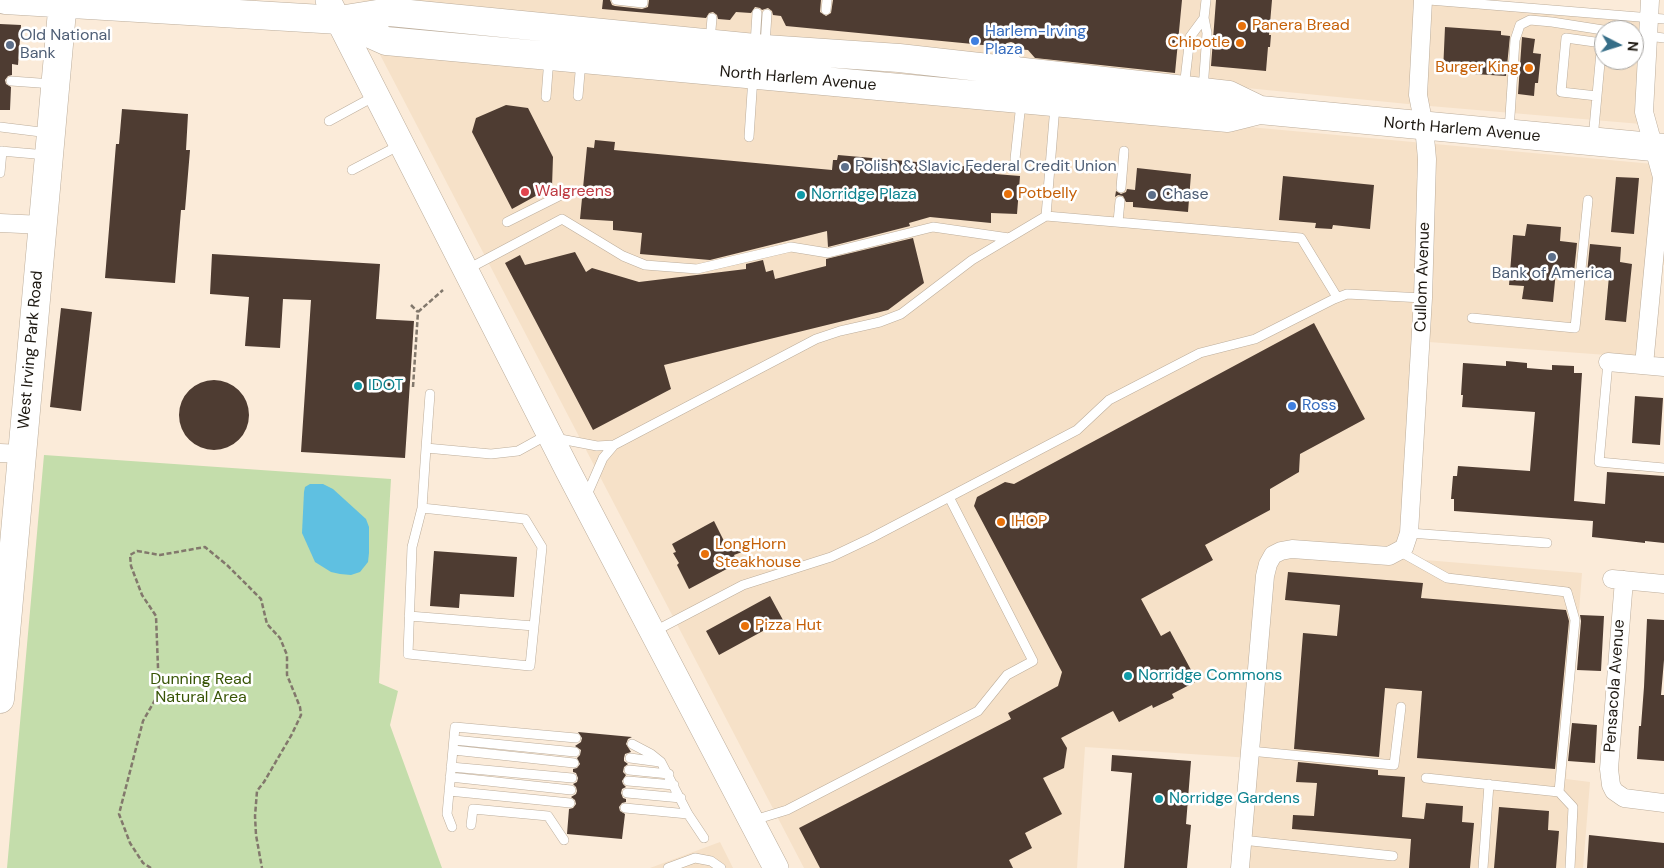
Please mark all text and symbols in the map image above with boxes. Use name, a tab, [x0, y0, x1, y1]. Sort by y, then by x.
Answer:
place label: Panera Bread	[1252, 16, 1350, 36]
marker: Panera Bread	[1236, 20, 1248, 32]
north arrow	[1594, 20, 1644, 70]
place label: Harlem-Irving Plaza	[985, 22, 1086, 60]
place label: Old National Bank	[20, 26, 111, 64]
place label: Chipotle	[1167, 33, 1230, 53]
marker: Harlem-Irving Plaza	[969, 35, 981, 47]
marker: Chipotle	[1234, 37, 1246, 49]
marker: Old National Bank	[4, 39, 16, 51]
text: N	[1624, 40, 1642, 52]
place label: Burger King	[1435, 58, 1519, 78]
marker: Burger King	[1523, 62, 1535, 74]
street label: North Harlem Avenue	[719, 63, 877, 95]
street label: North Harlem Avenue	[1383, 114, 1541, 146]
place label: Polish & Slavic Federal Credit Union	[855, 157, 1117, 177]
marker: Polish & Slavic Federal Credit Union	[839, 161, 851, 173]
place label: Walgreens	[535, 182, 612, 202]
place label: Potbelly	[1018, 184, 1077, 204]
place label: Norridge Plaza	[811, 185, 917, 205]
place label: Chase	[1162, 185, 1208, 205]
marker: Walgreens	[519, 186, 531, 198]
marker: Potbelly	[1002, 188, 1014, 200]
marker: Norridge Plaza	[795, 189, 807, 201]
marker: Chase	[1146, 189, 1158, 201]
street label: Cullom Avenue	[1411, 222, 1435, 332]
marker: Bank of America	[1546, 251, 1558, 263]
place label: Bank of America	[1492, 264, 1612, 284]
street label: West Irving Park Road	[14, 270, 48, 430]
place label: IDOT	[368, 376, 404, 396]
marker: IDOT	[352, 380, 364, 392]
place label: Ross	[1302, 396, 1337, 416]
marker: Ross	[1286, 400, 1298, 412]
place label: IHOP	[1011, 512, 1047, 532]
marker: IHOP	[995, 516, 1007, 528]
place label: LongHorn Steakhouse	[715, 535, 801, 573]
marker: LongHorn Steakhouse	[699, 548, 711, 560]
place label: Pizza Hut	[755, 616, 822, 636]
street label: Pensacola Avenue	[1601, 619, 1629, 753]
marker: Pizza Hut	[739, 620, 751, 632]
place label: Norridge Commons	[1138, 666, 1282, 686]
park label: Dunning Read Natural Area	[150, 670, 252, 708]
marker: Norridge Commons	[1122, 670, 1134, 682]
place label: Norridge Gardens	[1169, 789, 1300, 809]
marker: Norridge Gardens	[1153, 793, 1165, 805]

